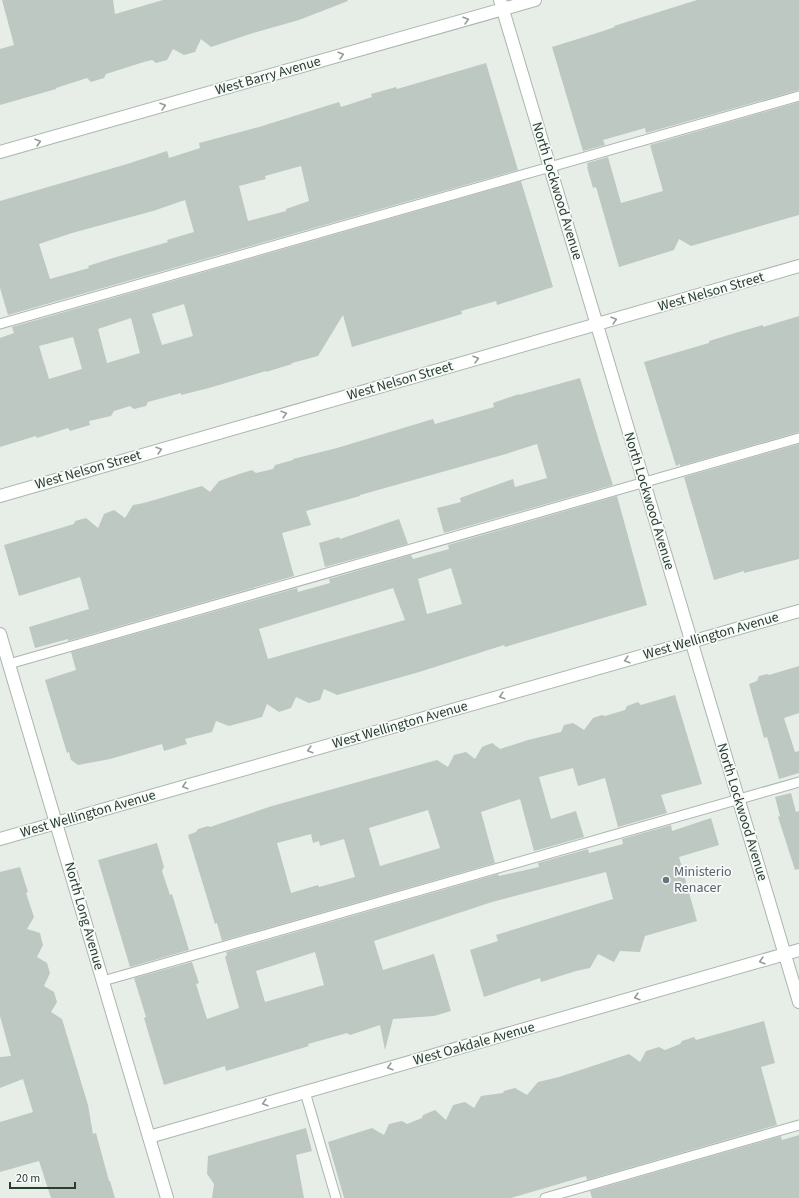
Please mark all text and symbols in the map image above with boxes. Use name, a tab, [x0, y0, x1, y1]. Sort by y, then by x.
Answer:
one-way arrow	[463, 16, 470, 25]
street label: West Barry Avenue	[213, 51, 323, 101]
one-way arrow	[338, 51, 345, 60]
one-way arrow	[159, 102, 166, 111]
street label: North Lockwood Avenue	[527, 120, 587, 262]
one-way arrow	[34, 138, 41, 147]
street label: West Nelson Street	[656, 267, 767, 317]
one-way arrow	[610, 316, 617, 325]
one-way arrow	[472, 355, 479, 364]
street label: West Nelson Street	[345, 356, 456, 406]
one-way arrow	[280, 411, 287, 419]
street label: North Lockwood Avenue	[619, 430, 679, 572]
street label: West Nelson Street	[33, 445, 144, 495]
one-way arrow	[155, 446, 162, 455]
street label: West Wellington Avenue	[641, 607, 781, 665]
one-way arrow	[624, 655, 631, 664]
one-way arrow	[499, 691, 505, 699]
street label: West Wellington Avenue	[330, 696, 470, 754]
street label: North Lockwood Avenue	[712, 741, 772, 883]
one-way arrow	[306, 745, 313, 754]
one-way arrow	[181, 781, 188, 790]
street label: West Wellington Avenue	[18, 785, 158, 843]
street label: North Long Avenue	[59, 860, 109, 972]
place label: Ministerio Renacer	[674, 862, 732, 898]
marker: Ministerio Renacer	[661, 875, 671, 885]
one-way arrow	[758, 956, 765, 965]
one-way arrow	[633, 992, 640, 1001]
street label: West Oakdale Avenue	[411, 1017, 537, 1071]
one-way arrow	[387, 1063, 394, 1071]
one-way arrow	[262, 1098, 269, 1107]
scale bar	[10, 1164, 75, 1190]
text: 20 m	[16, 1170, 40, 1187]

